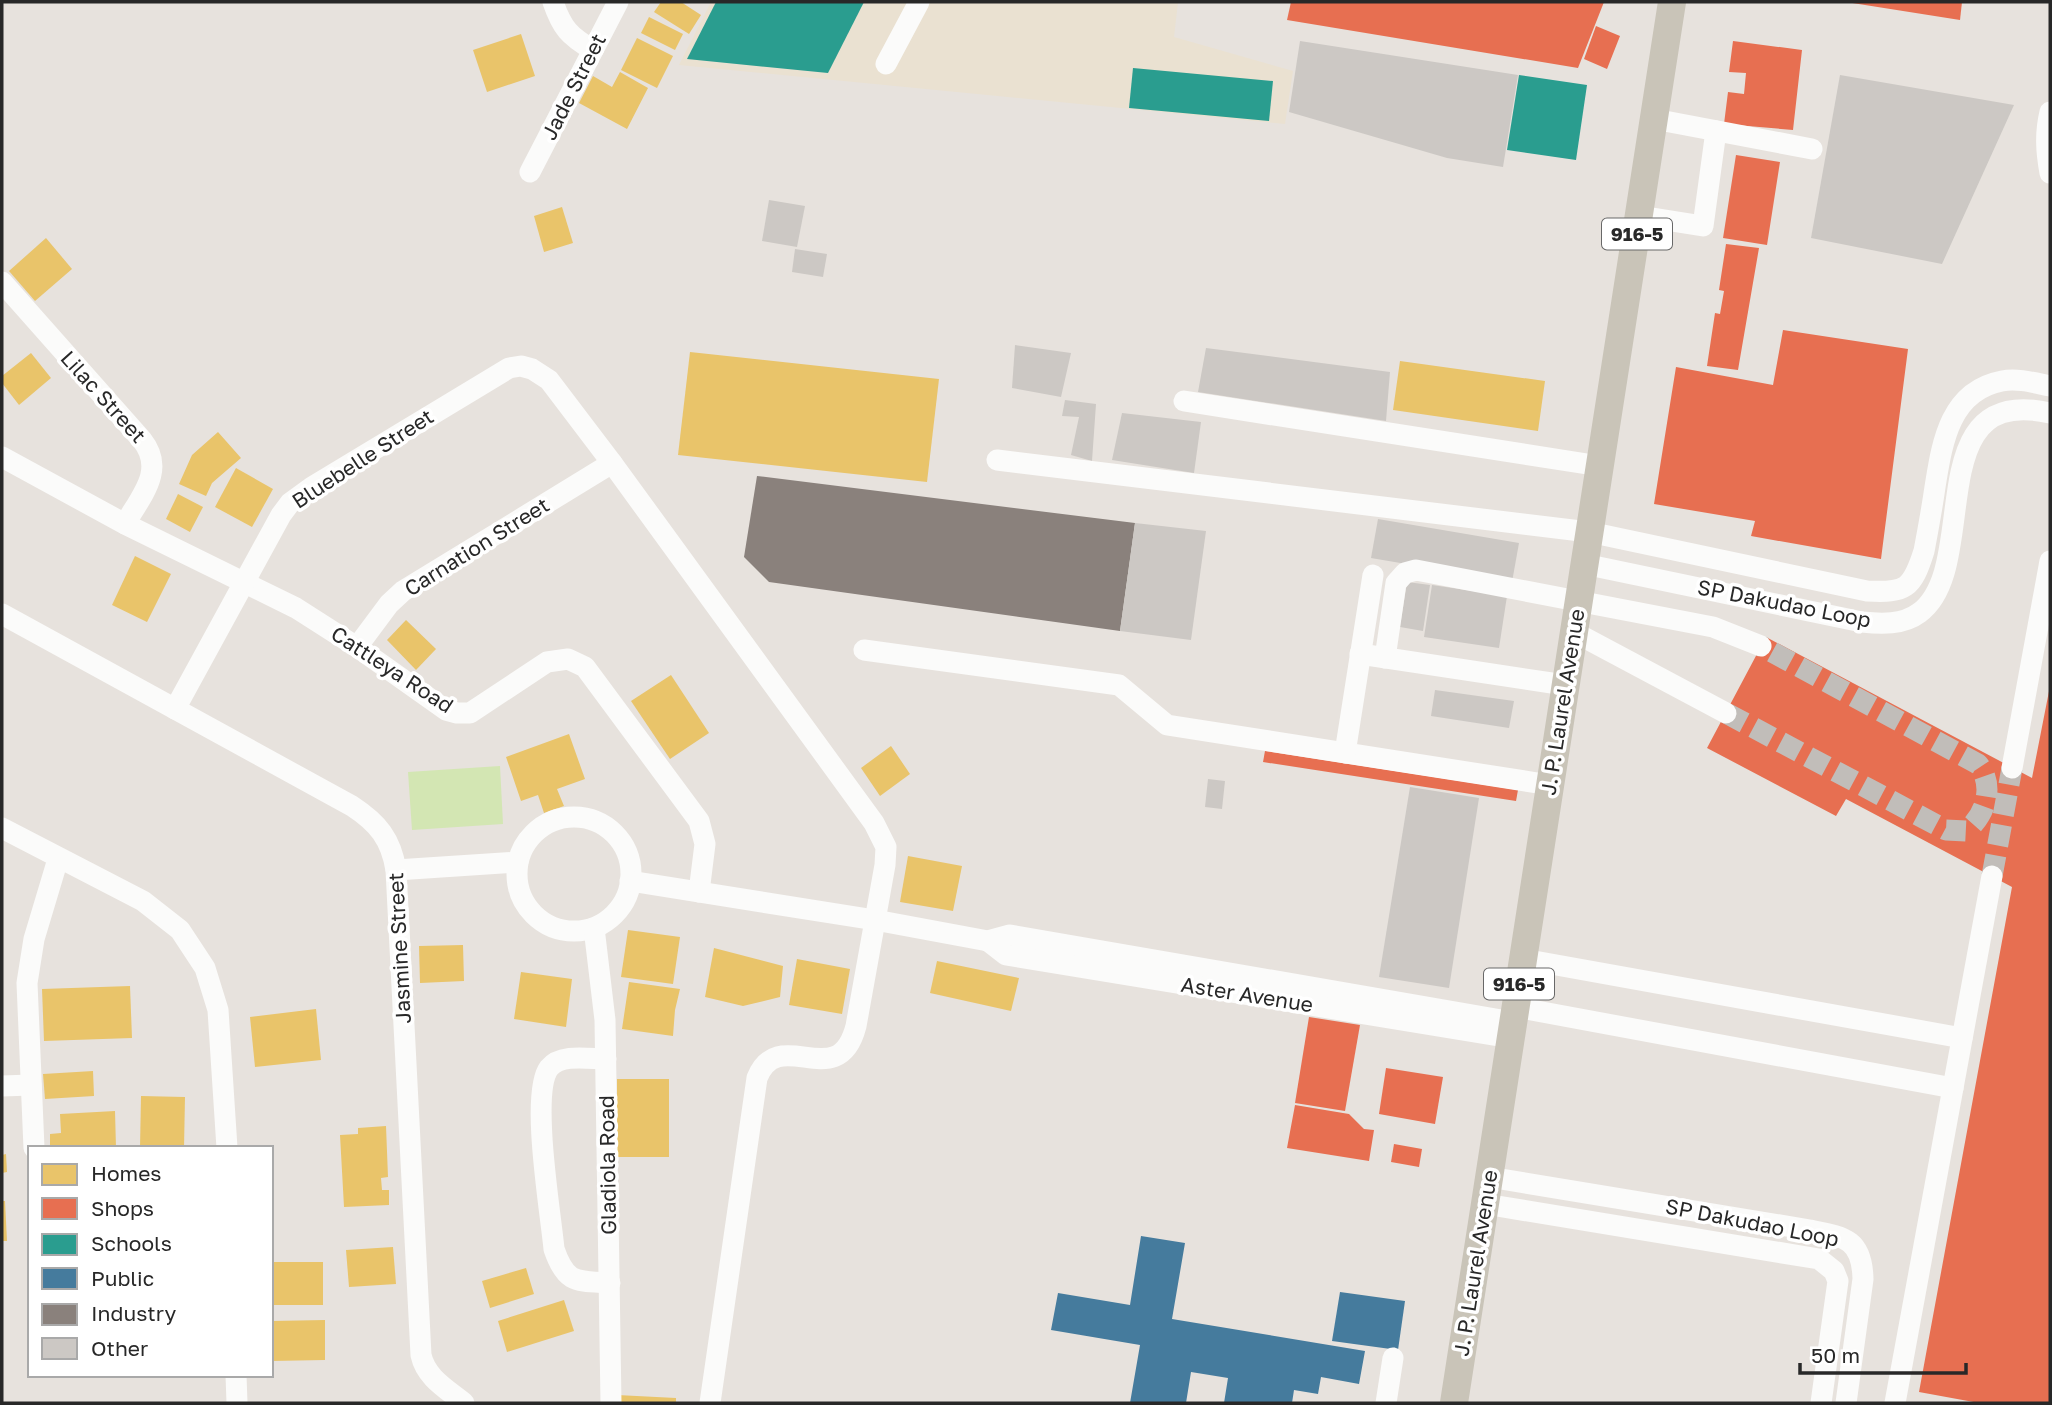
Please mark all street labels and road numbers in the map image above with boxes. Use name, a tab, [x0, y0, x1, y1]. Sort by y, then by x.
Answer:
street label: Jade Street	[535, 29, 611, 144]
road number: 916-5	[1602, 218, 1672, 250]
street label: Lilac Street	[56, 345, 152, 448]
street label: Bluebelle Street	[287, 403, 438, 514]
street label: Carnation Street	[399, 491, 554, 601]
street label: SP Dakudao Loop	[1695, 573, 1873, 633]
street label: J. P. Laurel Avenue	[1534, 607, 1590, 797]
street label: Cattleya Road	[327, 620, 459, 718]
street label: Jasmine Street	[382, 872, 416, 1024]
road number: 916-5	[1484, 968, 1554, 1000]
street label: Aster Avenue	[1179, 971, 1315, 1017]
street label: Gladiola Road	[593, 1095, 621, 1235]
street label: J. P. Laurel Avenue	[1447, 1168, 1503, 1358]
street label: SP Dakudao Loop	[1663, 1192, 1841, 1252]

